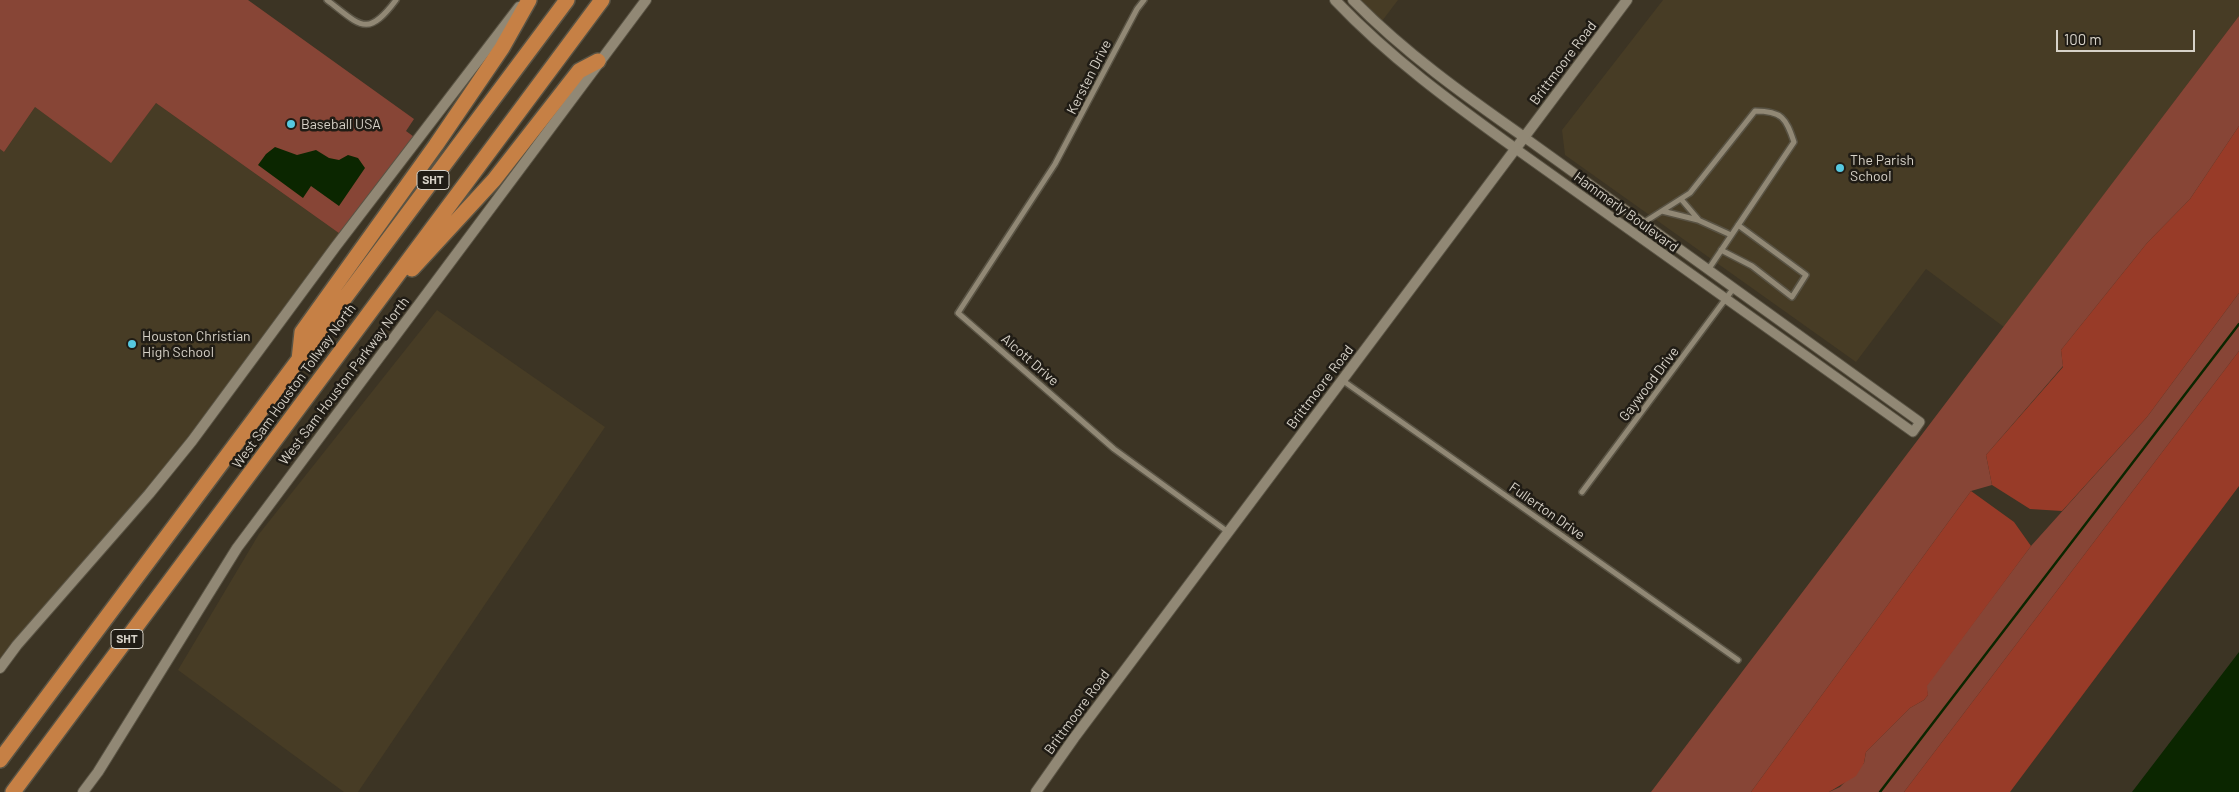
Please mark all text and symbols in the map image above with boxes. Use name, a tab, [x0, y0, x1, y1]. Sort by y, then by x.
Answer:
street label: Brittmoore Road	[1526, 18, 1600, 108]
scale bar	[2059, 20, 2198, 52]
text: 100 m	[2064, 30, 2102, 48]
street label: Kersten Drive	[1063, 37, 1115, 117]
place label: Baseball USA	[301, 116, 381, 132]
marker: Baseball USA	[285, 118, 297, 130]
place label: The Parish School	[1850, 152, 1914, 184]
marker: The Parish School	[1834, 162, 1846, 174]
street label: Hammerly Boulevard	[1570, 168, 1682, 256]
road number: SHT	[417, 170, 449, 190]
street label: West Sam Houston Parkway North	[275, 294, 413, 468]
street label: West Sam Houston Tollway North	[229, 300, 359, 472]
place label: Houston Christian High School	[142, 328, 251, 361]
street label: Alcott Drive	[998, 330, 1062, 390]
marker: Houston Christian High School	[126, 338, 138, 350]
street label: Brittmoore Road	[1283, 342, 1357, 432]
street label: Gaywood Drive	[1616, 344, 1682, 424]
street label: Fullerton Drive	[1506, 479, 1588, 543]
road number: SHT	[111, 630, 143, 648]
street label: Brittmoore Road	[1041, 666, 1113, 758]

